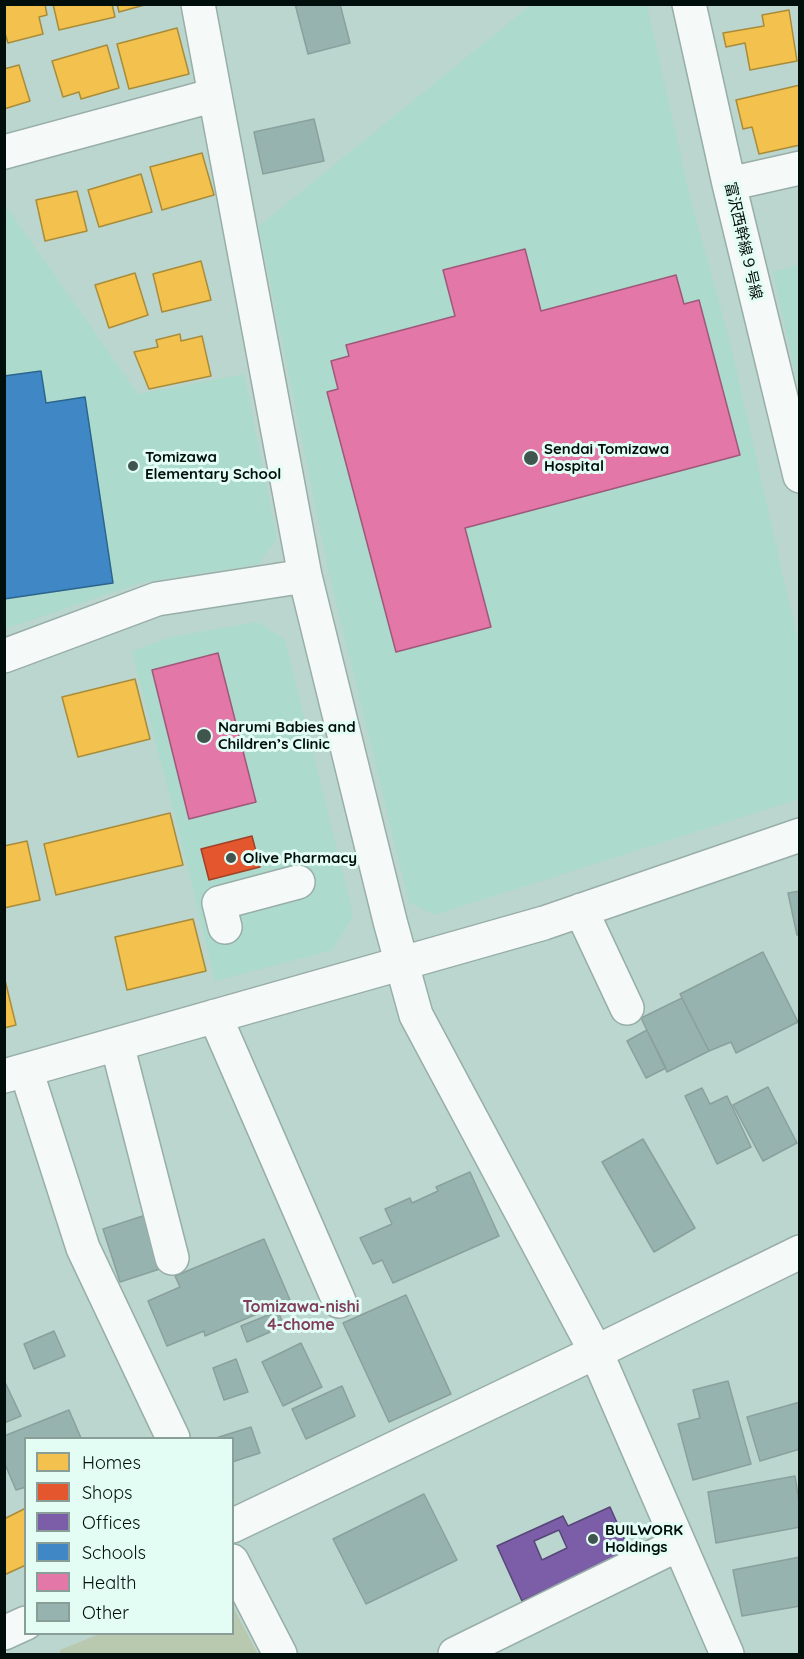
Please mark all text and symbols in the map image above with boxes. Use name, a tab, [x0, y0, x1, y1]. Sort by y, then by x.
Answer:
street label: 富沢西幹線９号線	[721, 181, 765, 301]
place label: Sendai Tomizawa Hospital	[544, 440, 669, 475]
place label: Tomizawa Elementary School	[145, 448, 281, 483]
marker: Sendai Tomizawa Hospital	[522, 449, 540, 467]
marker: Tomizawa Elementary School	[126, 459, 140, 473]
place label: Narumi Babies and Children’s Clinic	[218, 718, 356, 753]
marker: Narumi Babies and Children’s Clinic	[195, 727, 213, 745]
place label: Olive Pharmacy	[243, 849, 357, 867]
marker: Olive Pharmacy	[224, 851, 238, 865]
district label: Tomizawa-nishi 4-chome	[242, 1297, 360, 1335]
legend	[24, 1437, 234, 1635]
text: Homes	[82, 1451, 141, 1474]
text: Shops	[82, 1481, 133, 1504]
text: Offices	[82, 1511, 141, 1534]
place label: BUILWORK Holdings	[605, 1521, 683, 1556]
marker: BUILWORK Holdings	[586, 1532, 600, 1546]
text: Schools	[82, 1541, 146, 1564]
text: Health	[82, 1571, 137, 1594]
text: Other	[82, 1601, 129, 1624]

